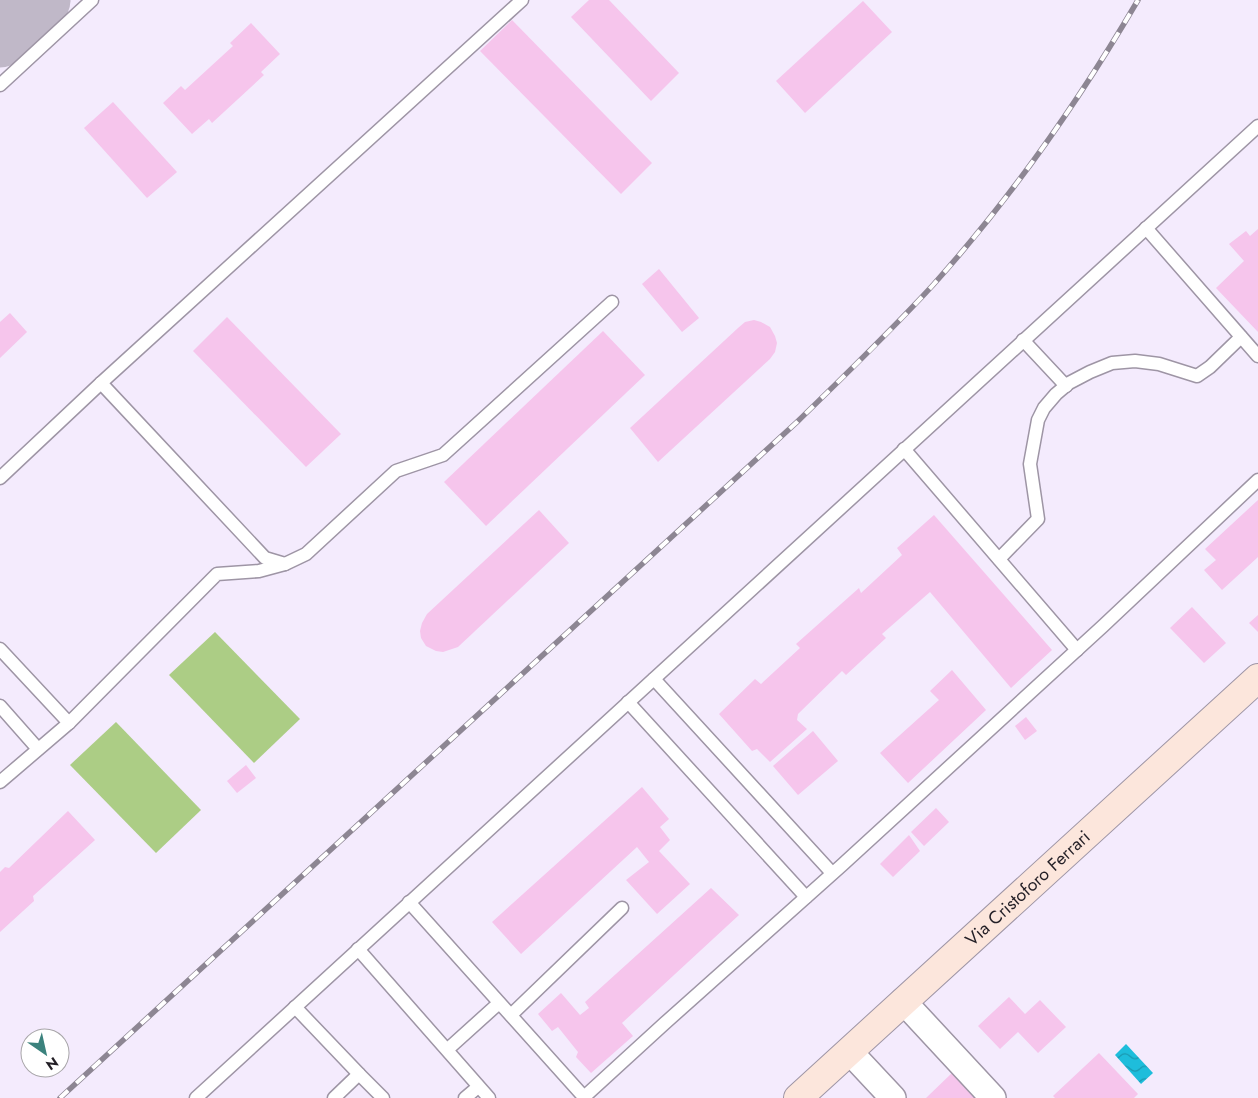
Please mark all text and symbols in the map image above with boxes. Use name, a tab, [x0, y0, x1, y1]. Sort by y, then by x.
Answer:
street label: Via Cristoforo Ferrari	[959, 824, 1096, 952]
north arrow	[20, 1028, 70, 1078]
text: N	[42, 1052, 62, 1075]

